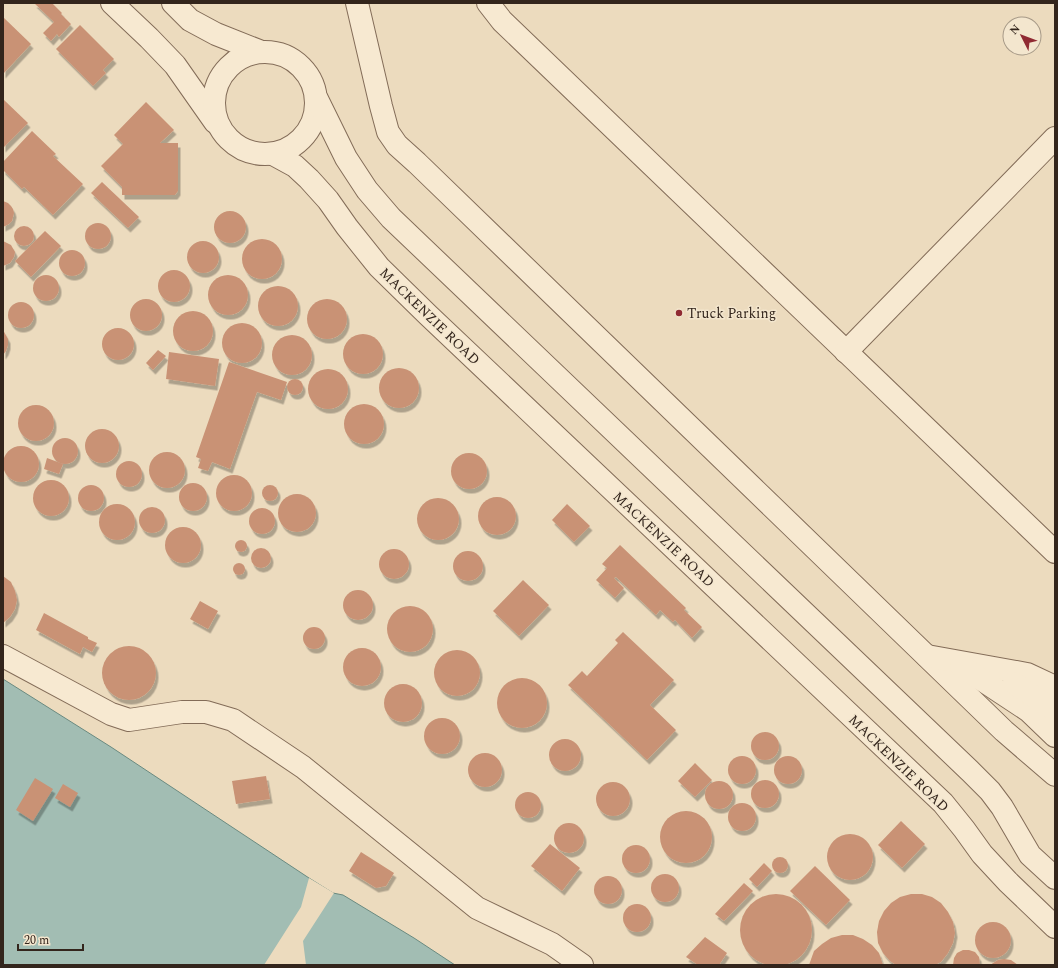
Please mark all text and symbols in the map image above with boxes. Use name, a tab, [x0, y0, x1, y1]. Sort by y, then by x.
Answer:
north arrow	[1002, 16, 1042, 56]
text: N	[1006, 21, 1024, 39]
street label: MACKENZIE ROAD	[375, 263, 485, 370]
place label: Truck Parking	[687, 303, 776, 324]
marker: Truck Parking	[674, 308, 684, 318]
street label: MACKENZIE ROAD	[608, 486, 719, 592]
street label: MACKENZIE ROAD	[844, 710, 954, 817]
scale bar	[18, 926, 83, 952]
text: 20 m	[24, 931, 49, 950]

